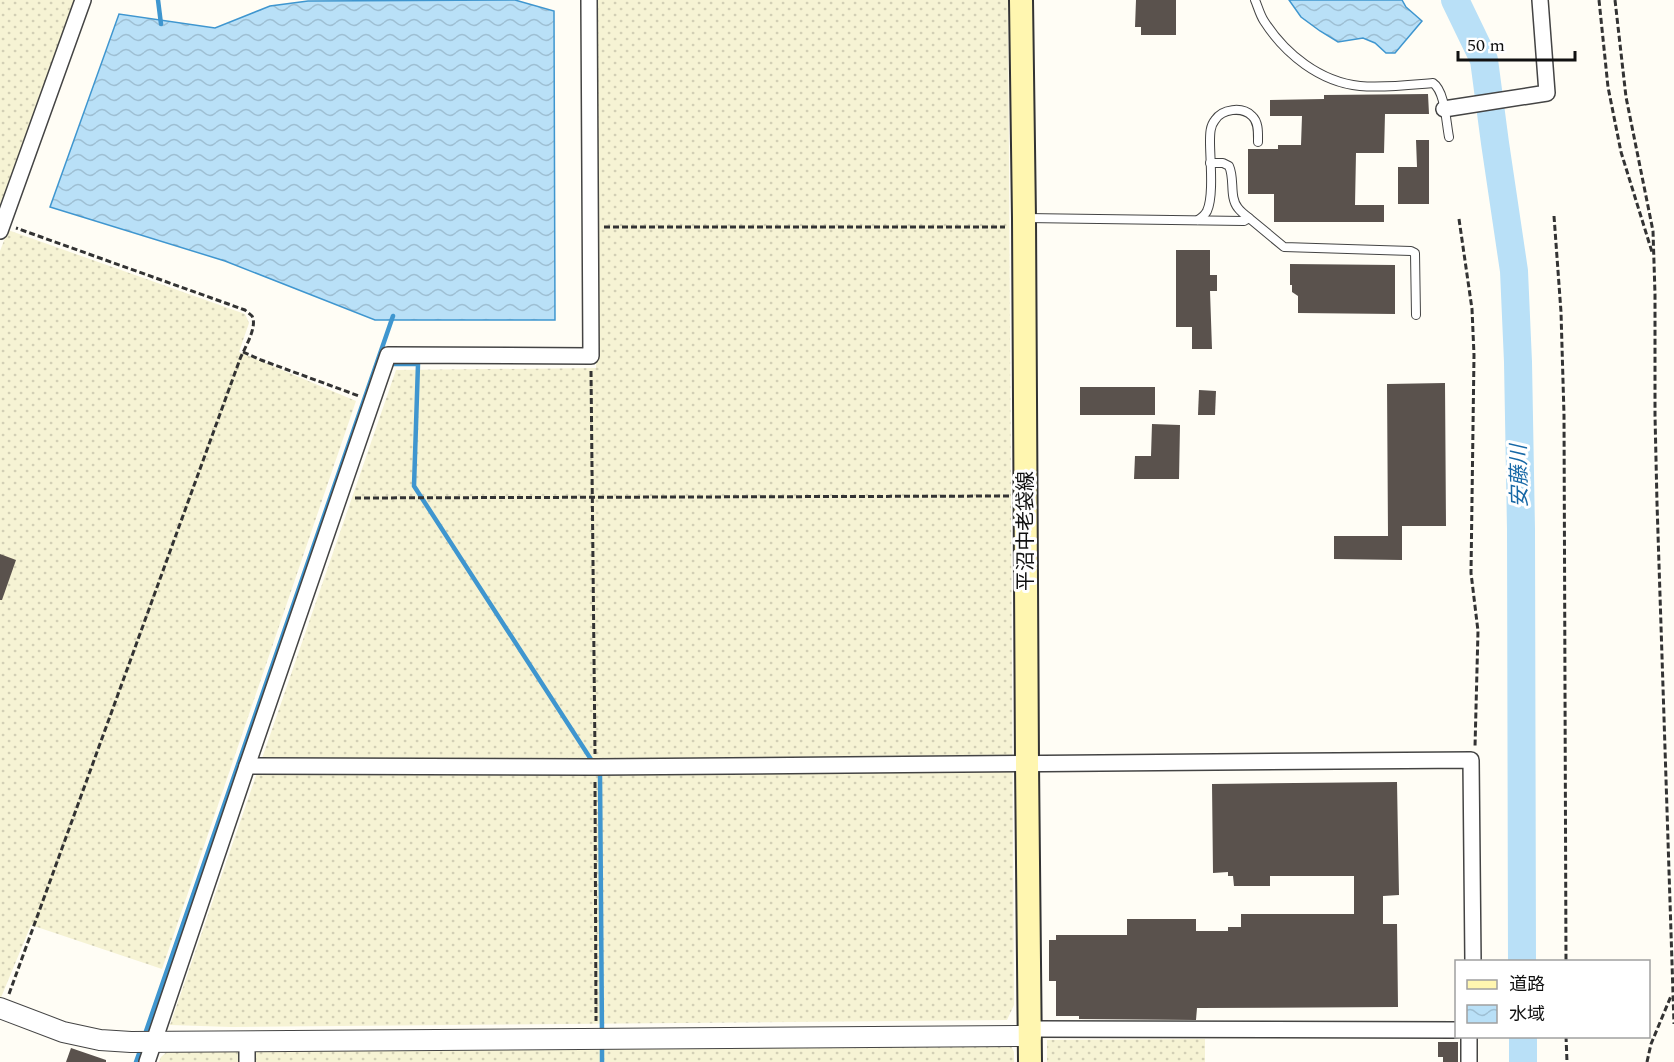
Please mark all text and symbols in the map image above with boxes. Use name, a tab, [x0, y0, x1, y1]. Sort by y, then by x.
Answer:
scale bar	[1458, 24, 1575, 62]
text: 50 m	[1467, 32, 1505, 59]
water label: 安藤川	[1503, 442, 1537, 508]
street label: 平沼中老袋線	[1011, 471, 1041, 591]
legend	[1455, 960, 1650, 1038]
text: 道路	[1509, 971, 1545, 998]
text: 水域	[1509, 1001, 1545, 1028]

